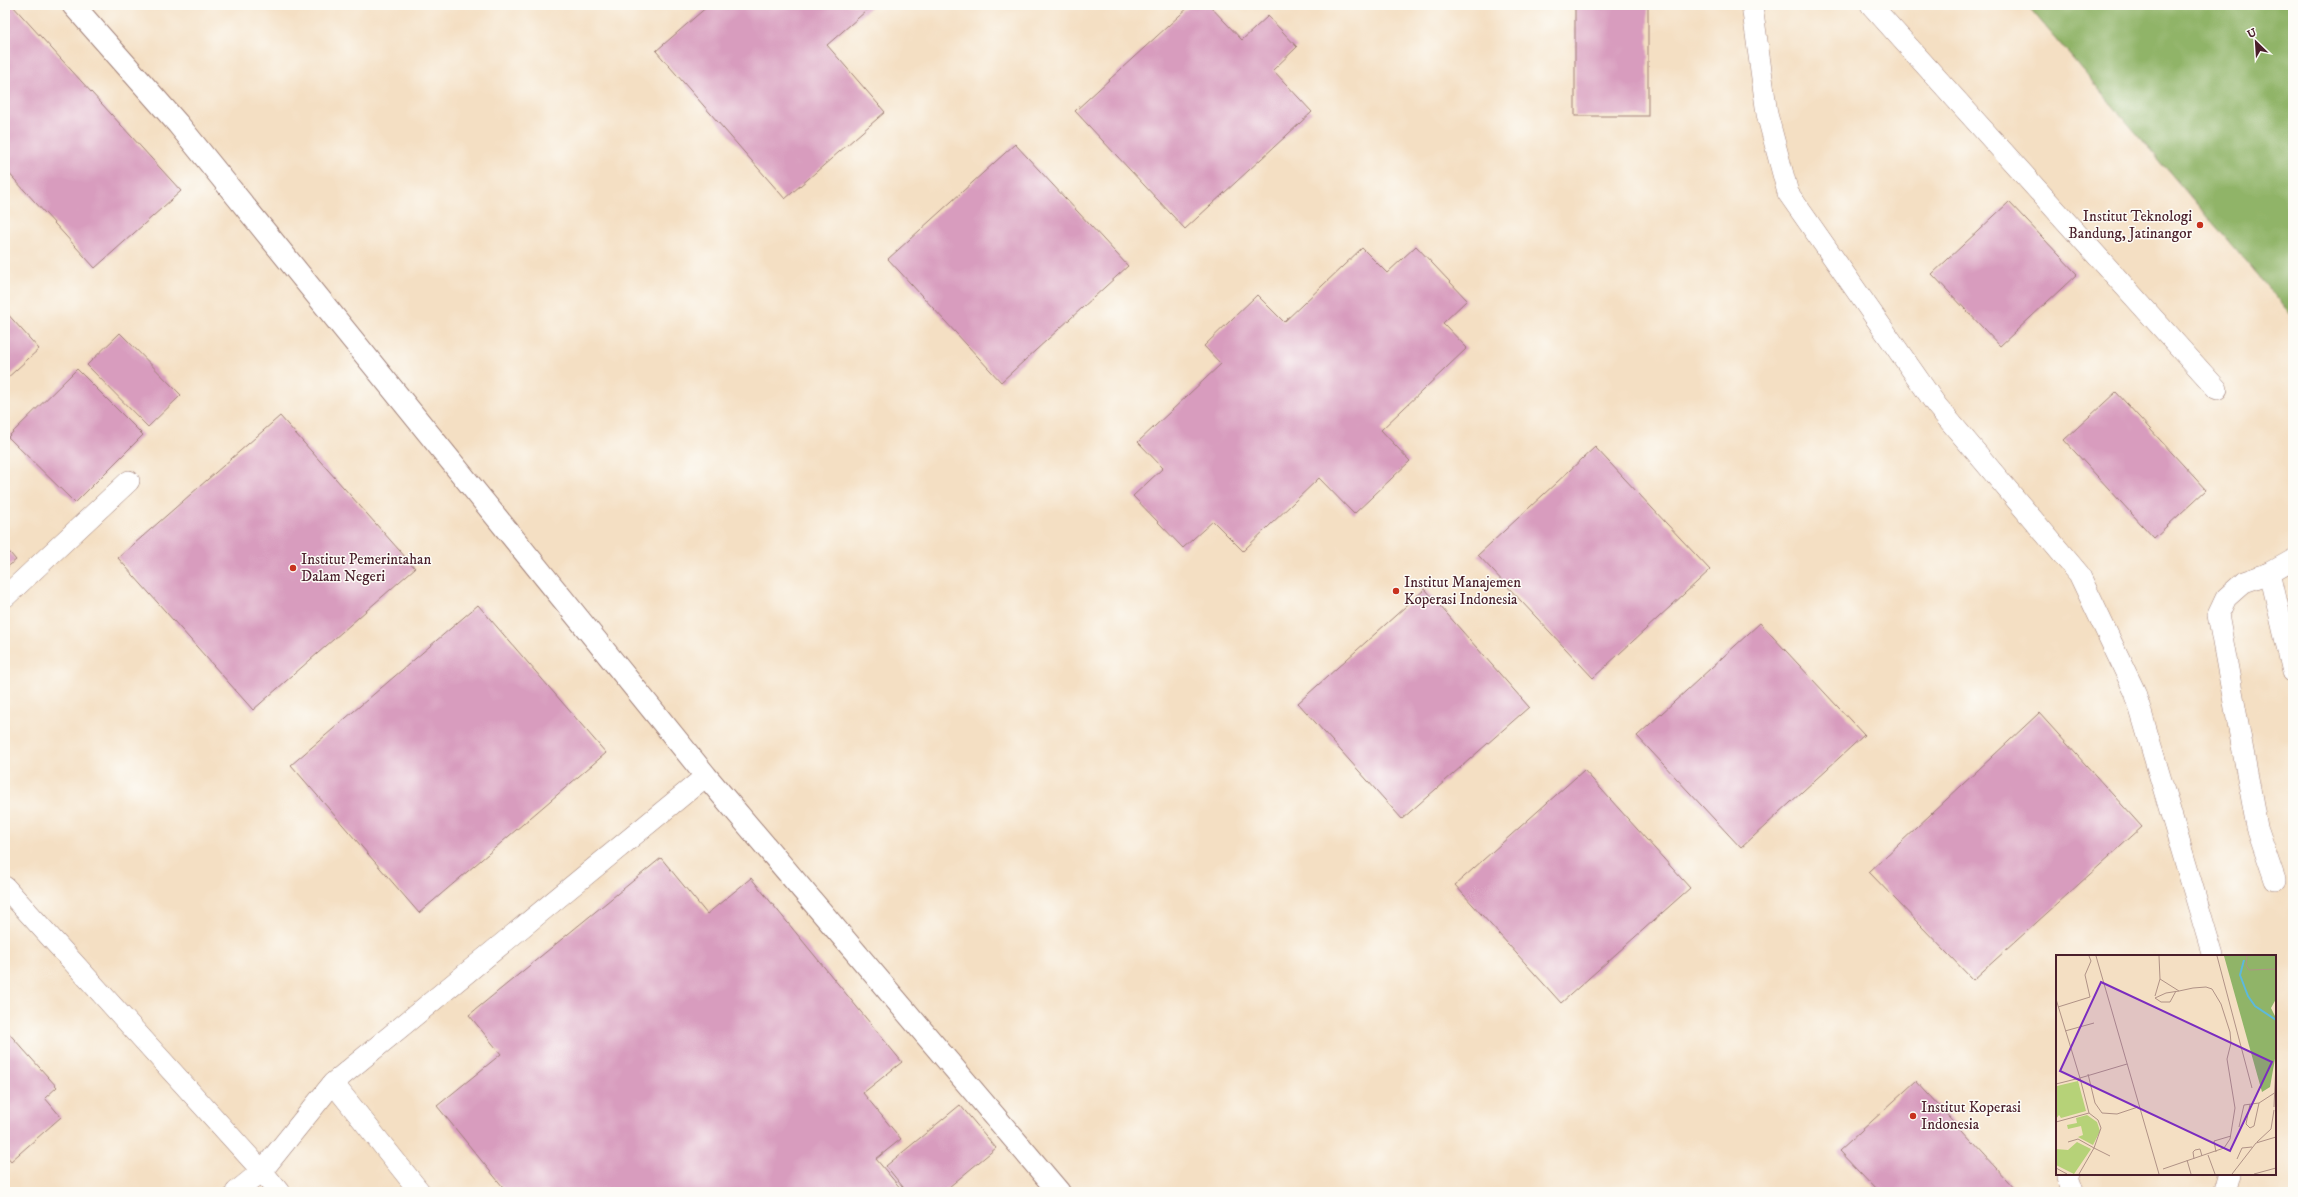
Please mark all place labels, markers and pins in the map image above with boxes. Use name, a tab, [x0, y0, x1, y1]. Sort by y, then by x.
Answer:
place label: Institut Teknologi Bandung, Jatinangor	[2068, 207, 2192, 243]
marker: Institut Teknologi Bandung, Jatinangor	[2195, 220, 2205, 230]
place label: Institut Pemerintahan Dalam Negeri	[301, 550, 431, 586]
marker: Institut Pemerintahan Dalam Negeri	[288, 563, 298, 573]
place label: Institut Manajemen Koperasi Indonesia	[1404, 573, 1521, 609]
marker: Institut Manajemen Koperasi Indonesia	[1391, 586, 1401, 596]
place label: Institut Koperasi Indonesia	[1921, 1098, 2021, 1134]
marker: Institut Koperasi Indonesia	[1908, 1111, 1918, 1121]

